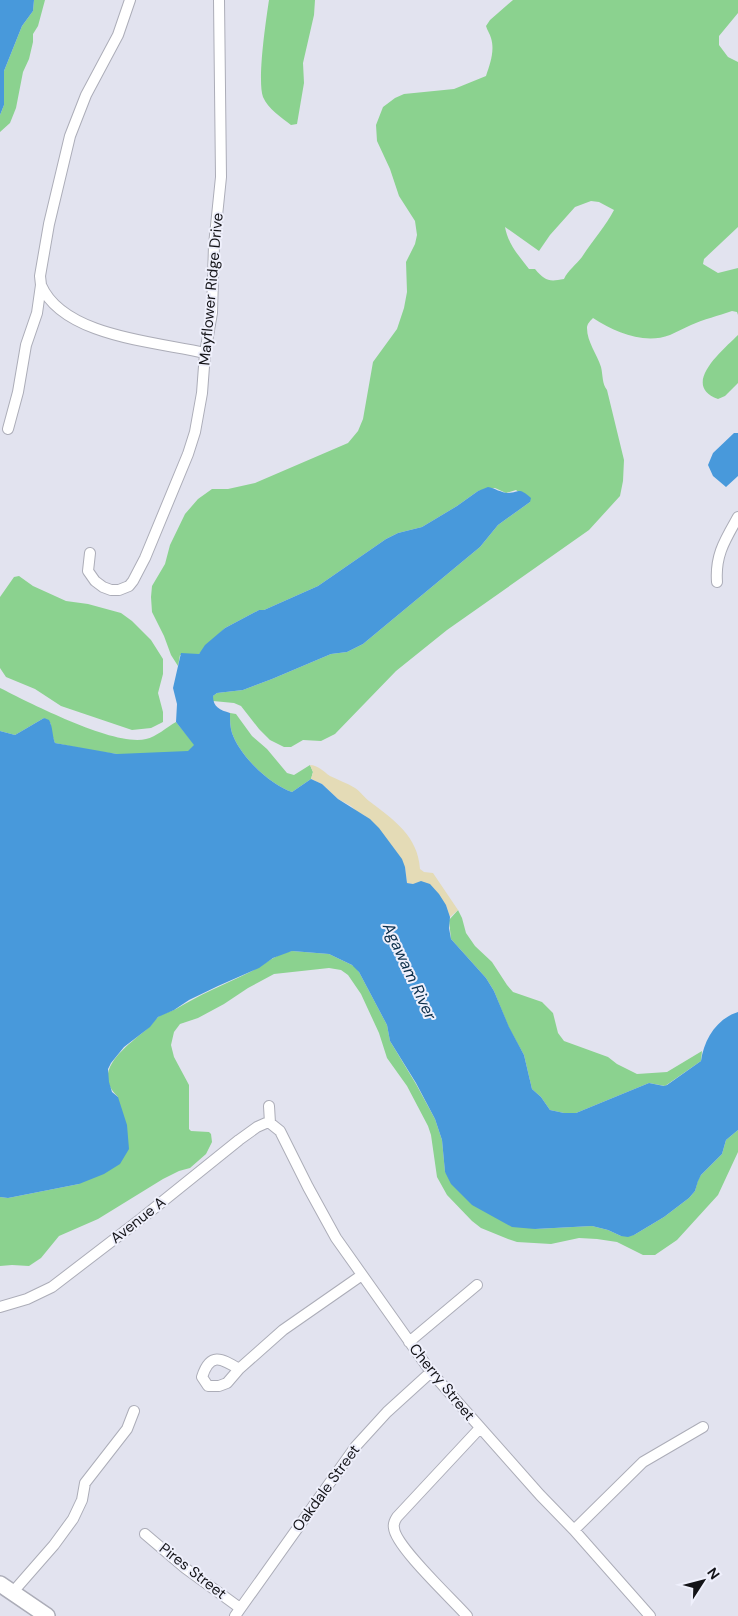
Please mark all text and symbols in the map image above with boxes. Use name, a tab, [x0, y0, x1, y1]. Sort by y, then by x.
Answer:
street label: Mayflower Ridge Drive	[194, 212, 228, 366]
water label: Agawam River	[377, 918, 442, 1024]
street label: Avenue A	[106, 1192, 170, 1248]
street label: Cherry Street	[405, 1339, 479, 1425]
street label: Oakdale Street	[288, 1440, 364, 1535]
street label: Pires Street	[155, 1538, 231, 1604]
north arrow	[678, 1556, 728, 1606]
text: N	[703, 1564, 724, 1583]

